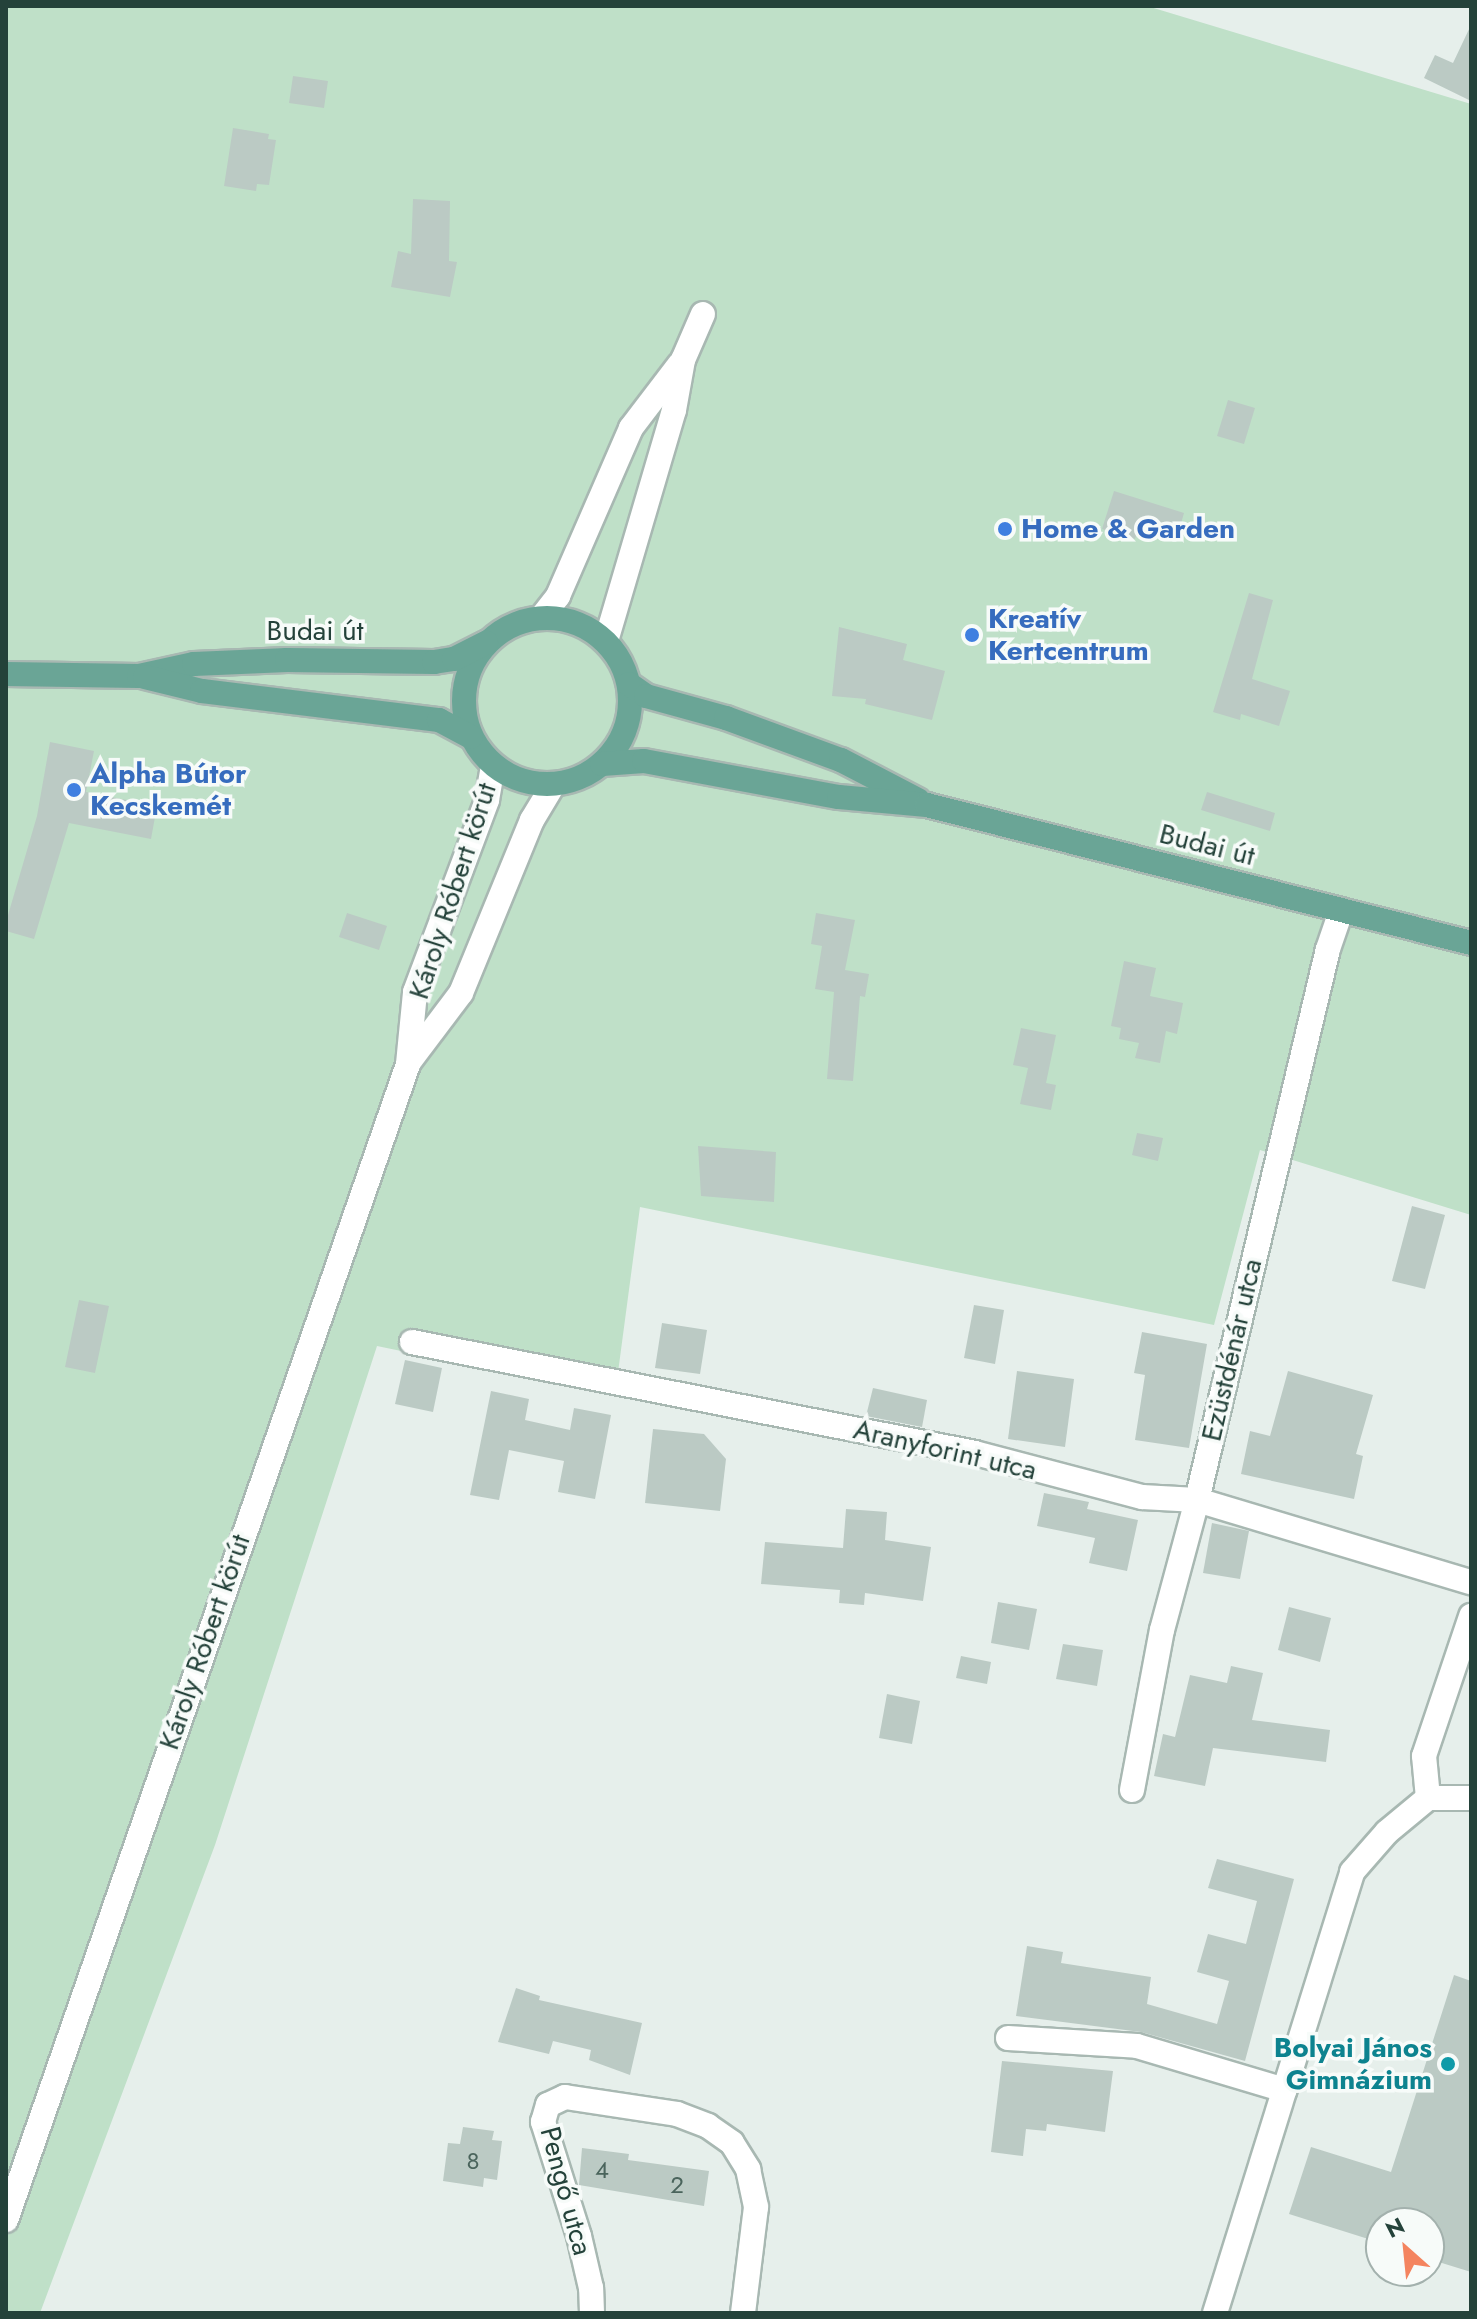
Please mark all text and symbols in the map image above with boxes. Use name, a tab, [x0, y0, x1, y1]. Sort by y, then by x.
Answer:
place label: Home & Garden	[1021, 512, 1235, 546]
marker: Home & Garden	[996, 520, 1014, 538]
place label: Kreatív Kertcentrum	[988, 602, 1149, 668]
street label: Budai út	[267, 614, 363, 648]
marker: Kreatív Kertcentrum	[963, 626, 981, 644]
place label: Alpha Bútor Kecskemét	[90, 757, 246, 823]
street label: Károly Róbert körút	[402, 779, 504, 1003]
marker: Alpha Bútor Kecskemét	[65, 781, 83, 799]
street label: Budai út	[1156, 817, 1258, 873]
street label: Ezüstdénár utca	[1195, 1256, 1269, 1444]
street label: Aranyforint utca	[850, 1413, 1040, 1487]
street label: Károly Róbert körút	[152, 1530, 258, 1754]
place label: Bolyai János Gimnázium	[1274, 2031, 1432, 2097]
marker: Bolyai János Gimnázium	[1439, 2055, 1457, 2073]
street label: Pengő utca	[533, 2123, 599, 2259]
house number: 8	[466, 2147, 480, 2175]
house number: 4	[595, 2156, 609, 2184]
house number: 2	[670, 2171, 684, 2199]
north arrow	[1365, 2207, 1445, 2287]
text: N	[1380, 2209, 1410, 2246]

